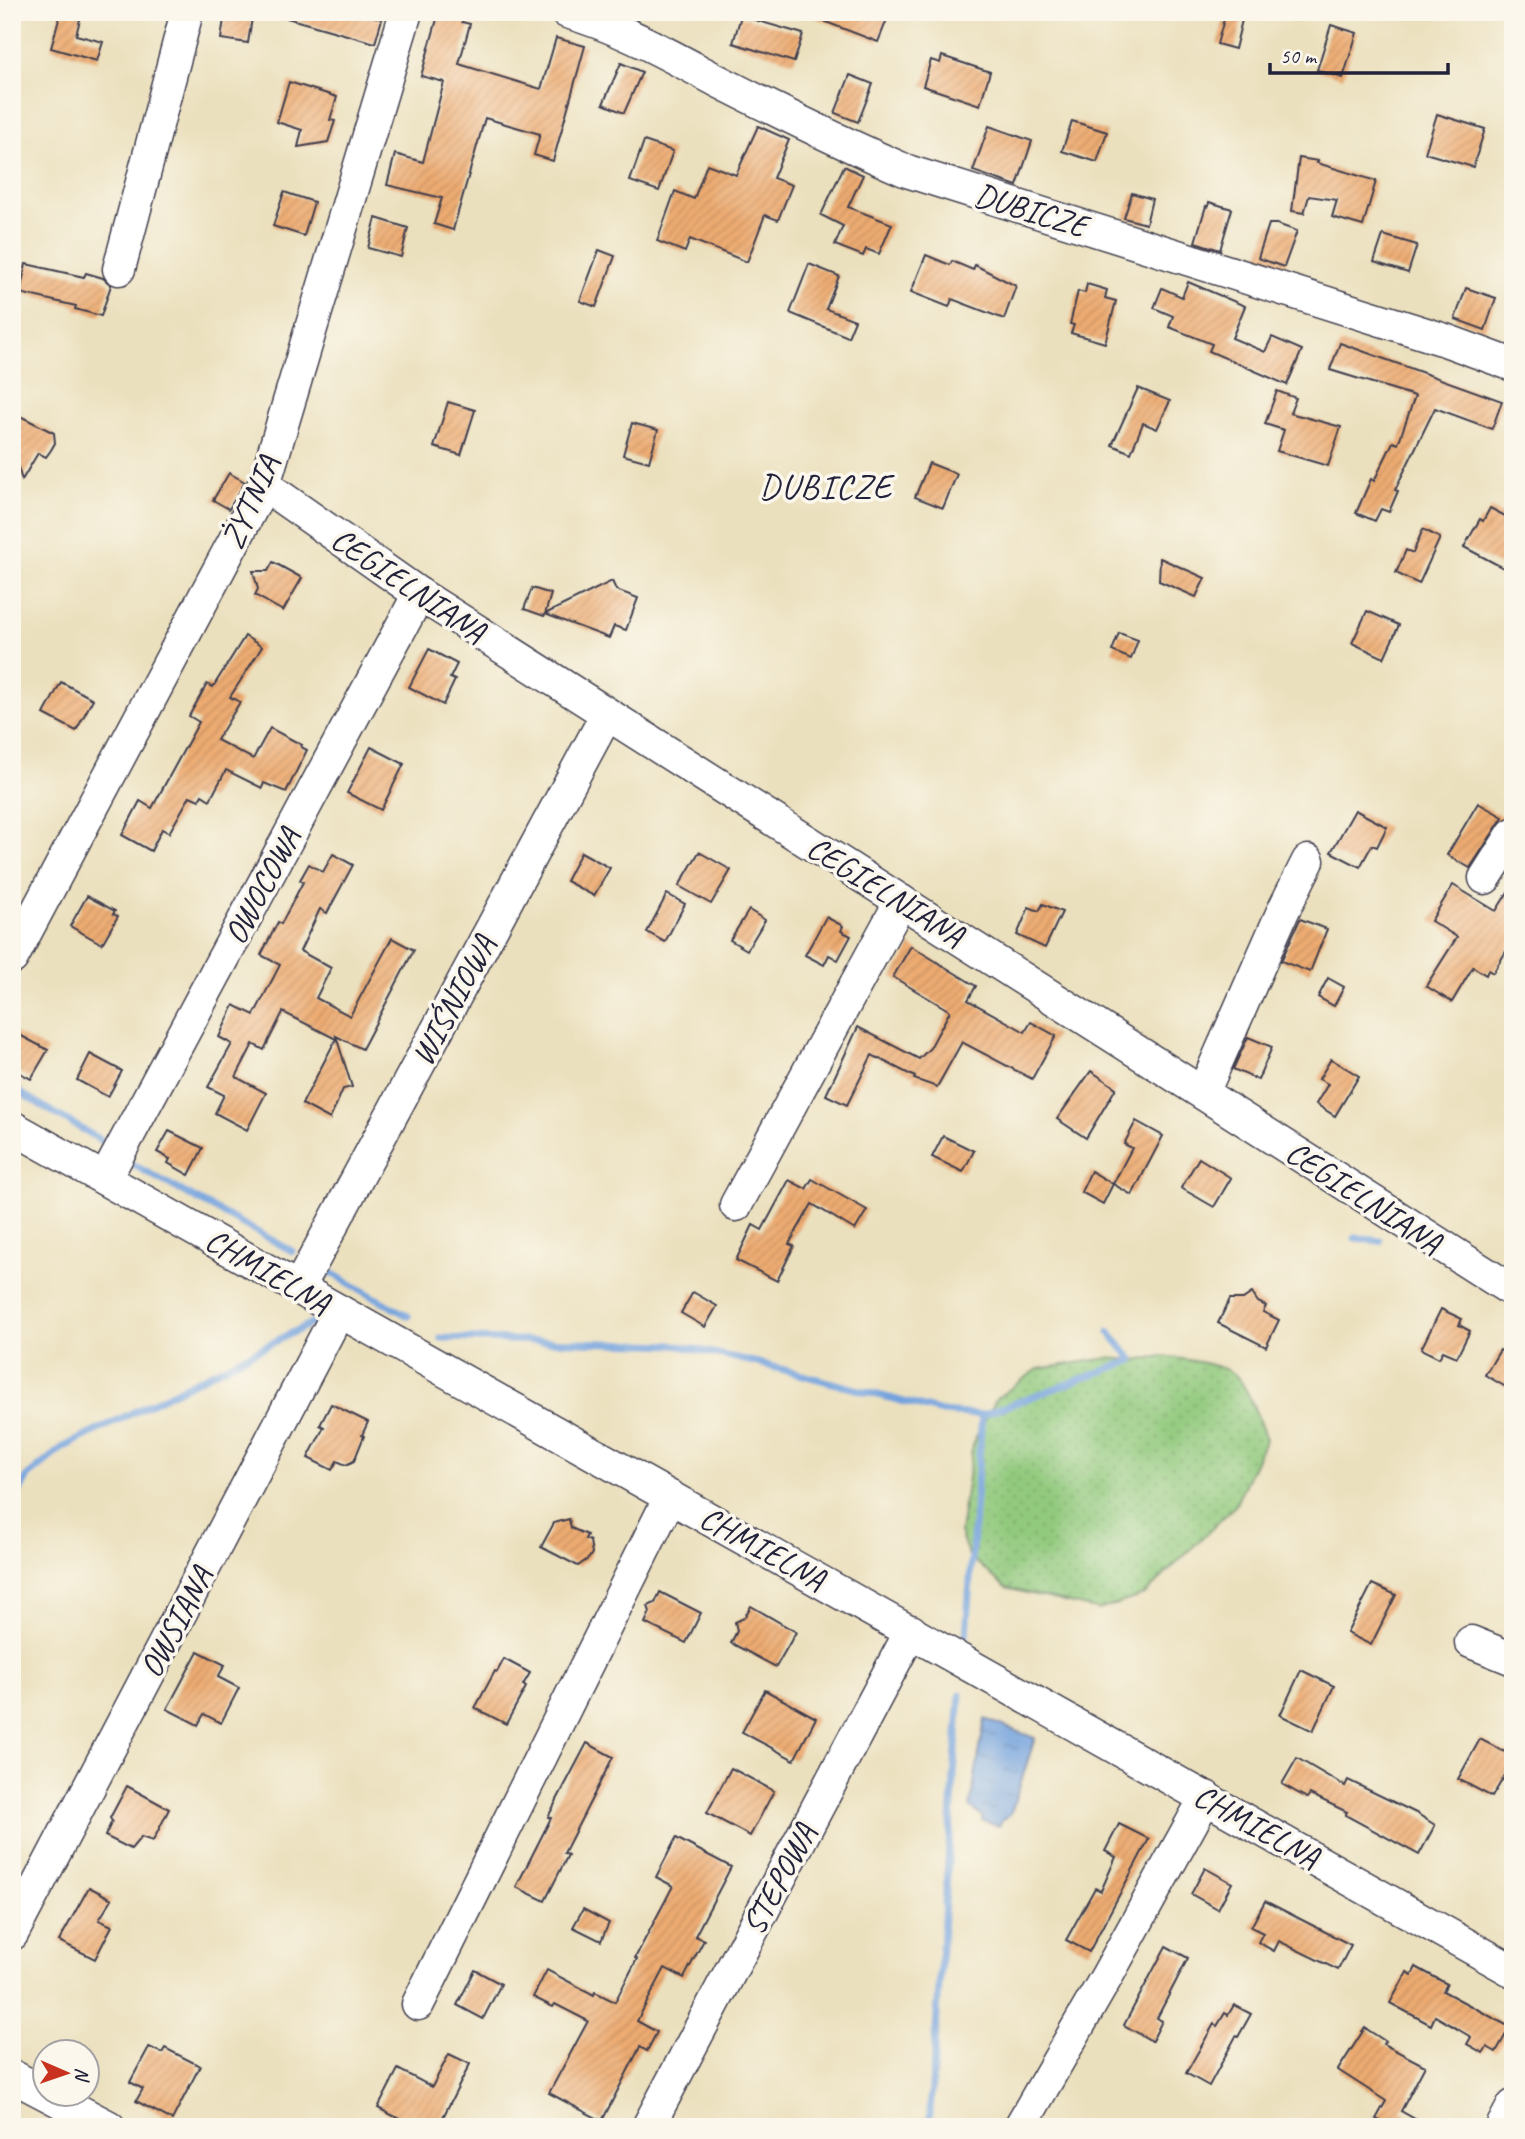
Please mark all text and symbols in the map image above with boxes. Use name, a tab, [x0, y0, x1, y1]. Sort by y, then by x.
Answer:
scale bar	[1270, 32, 1448, 76]
text: 50 m	[1280, 43, 1318, 69]
street label: DUBICZE	[970, 173, 1096, 248]
street label: ŻYTNIA	[211, 448, 290, 555]
district label: DUBICZE	[759, 464, 896, 509]
street label: CEGIELNIANA	[323, 518, 496, 653]
street label: OWOCOWA	[214, 819, 311, 951]
street label: CEGIELNIANA	[799, 826, 974, 957]
street label: WIŚNIOWA	[401, 926, 505, 1072]
street label: CEGIELNIANA	[1278, 1131, 1451, 1264]
street label: CHMIELNA	[198, 1218, 339, 1324]
street label: CHMIELNA	[693, 1496, 835, 1600]
street label: OWSIANA	[130, 1558, 223, 1684]
street label: CHMIELNA	[1187, 1774, 1329, 1878]
street label: STEPOWA	[732, 1815, 826, 1942]
north arrow	[32, 2038, 102, 2108]
text: N	[70, 2067, 94, 2083]

